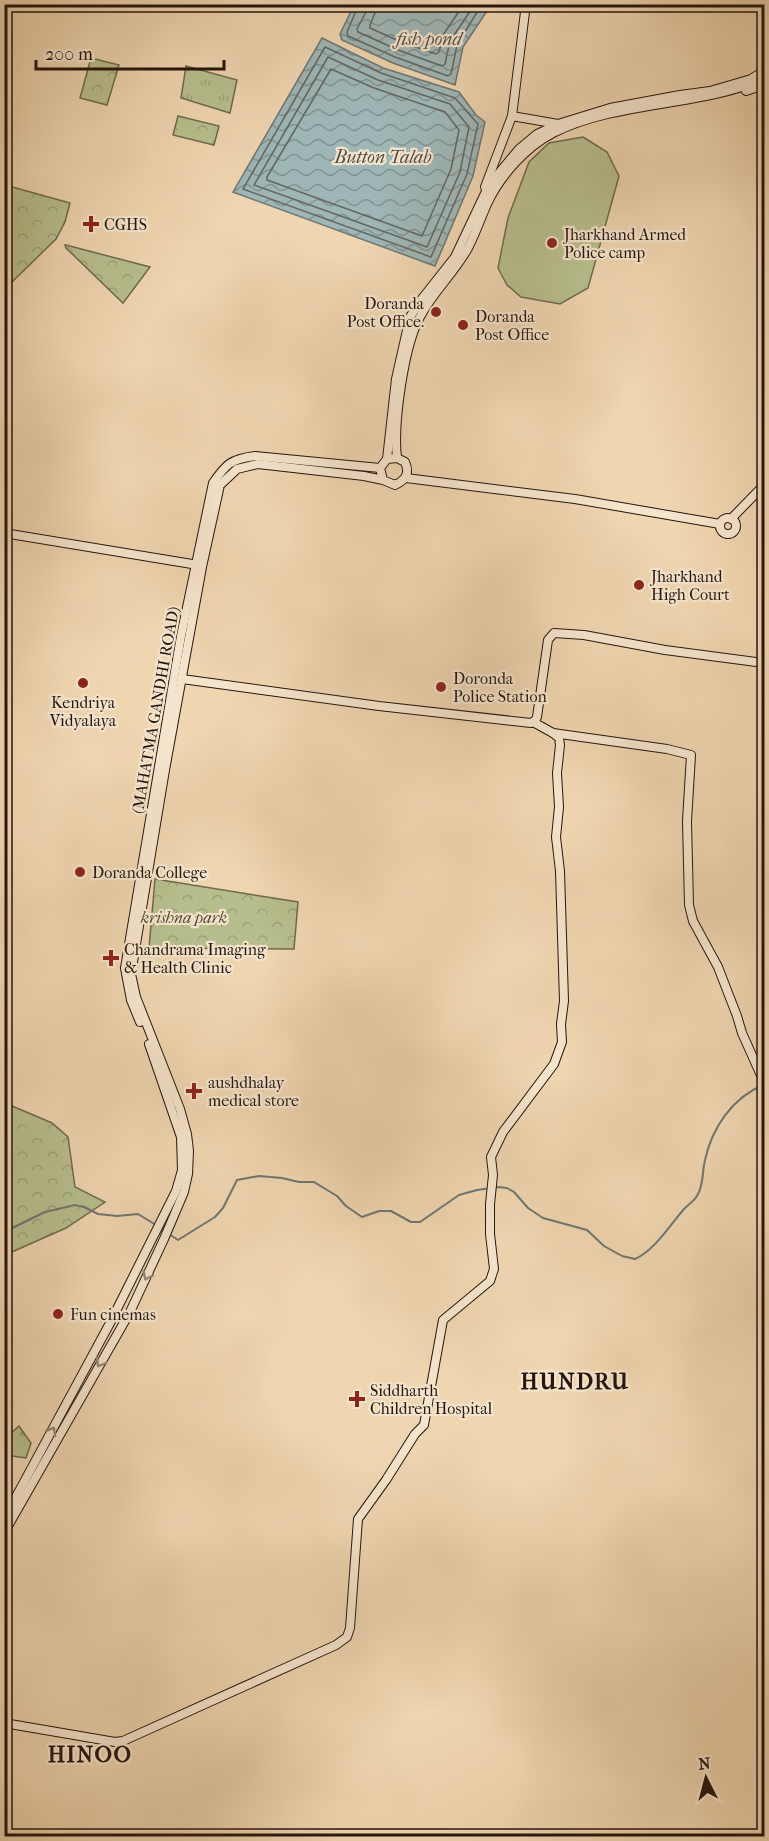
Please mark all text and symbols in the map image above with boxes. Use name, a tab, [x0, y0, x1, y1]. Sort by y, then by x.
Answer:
water label: fish pond	[391, 29, 464, 50]
scale bar	[36, 33, 224, 71]
text: 200 m	[45, 44, 93, 65]
water label: Button Talab	[333, 147, 432, 168]
marker: CGHS	[82, 215, 100, 233]
place label: CGHS	[104, 215, 147, 234]
place label: Jharkhand Armed Police camp	[562, 225, 686, 262]
marker: Jharkhand Armed Police camp	[545, 236, 559, 250]
place label: Doranda Post Office.	[347, 294, 425, 331]
marker: Doranda Post Office.	[429, 305, 443, 319]
place label: Doranda Post Office	[475, 307, 549, 344]
marker: Doranda Post Office	[456, 318, 470, 332]
place label: Jharkhand High Court	[649, 567, 730, 604]
marker: Jharkhand High Court	[632, 578, 646, 592]
street label: (MAHATMA GANDHI ROAD)	[128, 605, 183, 815]
place label: Doronda Police Station	[453, 669, 547, 706]
marker: Kendriya Vidyalaya	[76, 676, 90, 690]
marker: Doronda Police Station	[434, 680, 448, 694]
place label: Kendriya Vidyalaya	[49, 693, 117, 730]
place label: Doranda College	[92, 863, 207, 882]
marker: Doranda College	[73, 865, 87, 879]
park label: krishna park	[140, 908, 227, 927]
place label: Chandrama Imaging & Health Clinic	[124, 940, 266, 977]
marker: Chandrama Imaging & Health Clinic	[102, 949, 120, 967]
place label: aushdhalay medical store	[208, 1073, 299, 1110]
marker: aushdhalay medical store	[185, 1082, 203, 1100]
one-way arrow	[142, 1269, 154, 1280]
place label: Fun cinemas	[70, 1305, 156, 1324]
marker: Fun cinemas	[51, 1307, 65, 1321]
one-way arrow	[96, 1357, 108, 1367]
district label: HUNDRU	[520, 1369, 630, 1395]
place label: Siddharth Children Hospital	[370, 1381, 493, 1418]
marker: Siddharth Children Hospital	[348, 1390, 366, 1408]
one-way arrow	[45, 1426, 56, 1437]
district label: HINOO	[48, 1742, 132, 1768]
north arrow	[676, 1748, 736, 1808]
text: N	[697, 1753, 712, 1774]

